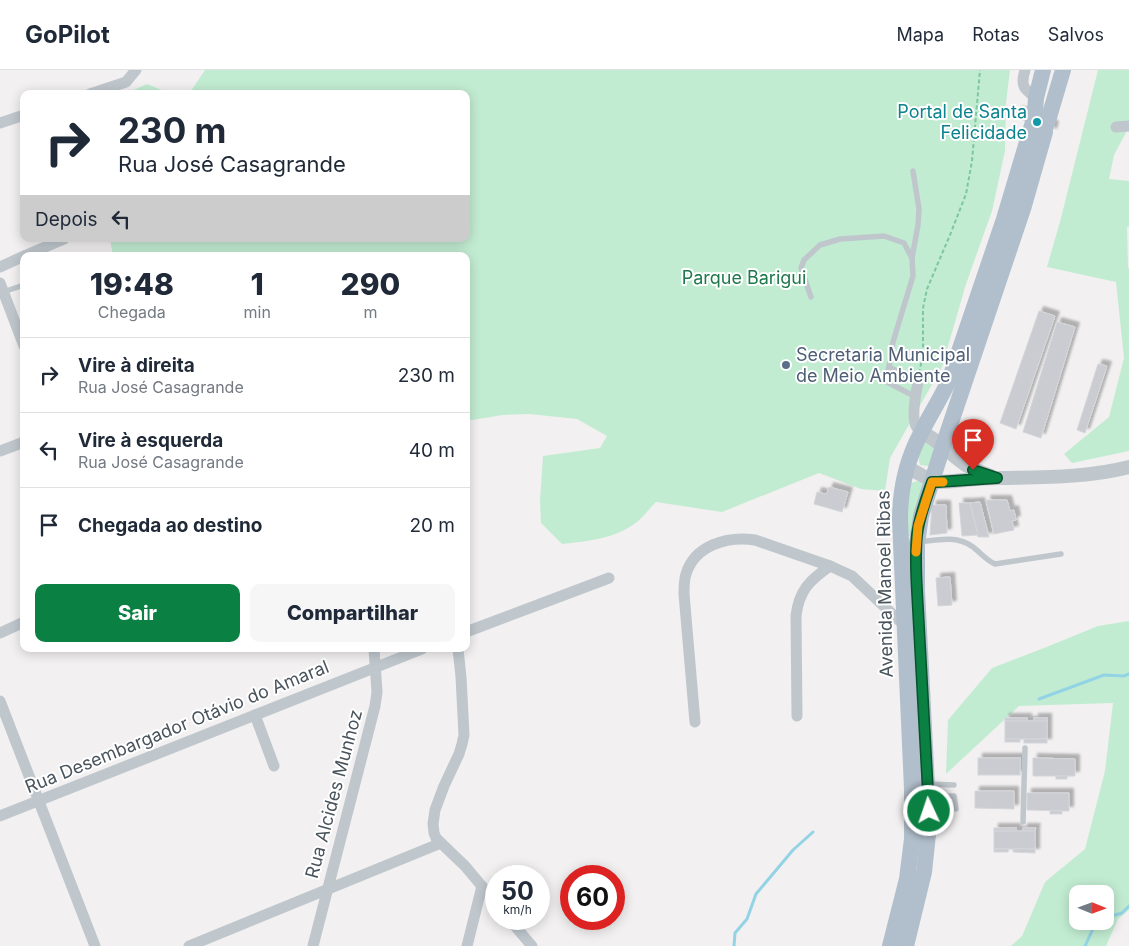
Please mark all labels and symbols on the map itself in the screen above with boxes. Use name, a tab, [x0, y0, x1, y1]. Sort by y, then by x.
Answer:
place label: Portal de Santa Felicidade	[897, 101, 1027, 143]
marker: Portal de Santa Felicidade	[1031, 116, 1043, 128]
park label: Parque Barigui	[682, 267, 806, 288]
place label: Secretaria Municipal de Meio Ambiente	[796, 344, 970, 386]
marker: Secretaria Municipal de Meio Ambiente	[780, 359, 792, 371]
pin	[952, 419, 994, 470]
street label: Avenida Manoel Ribas	[872, 490, 897, 678]
street label: Rua Desembargador Otávio do Amaral	[22, 656, 332, 797]
street label: Rua Alcides Munhoz	[301, 707, 366, 880]
position arrow	[902, 784, 954, 836]
speed limit sign: 60	[560, 865, 625, 930]
north arrow	[1069, 885, 1114, 930]

